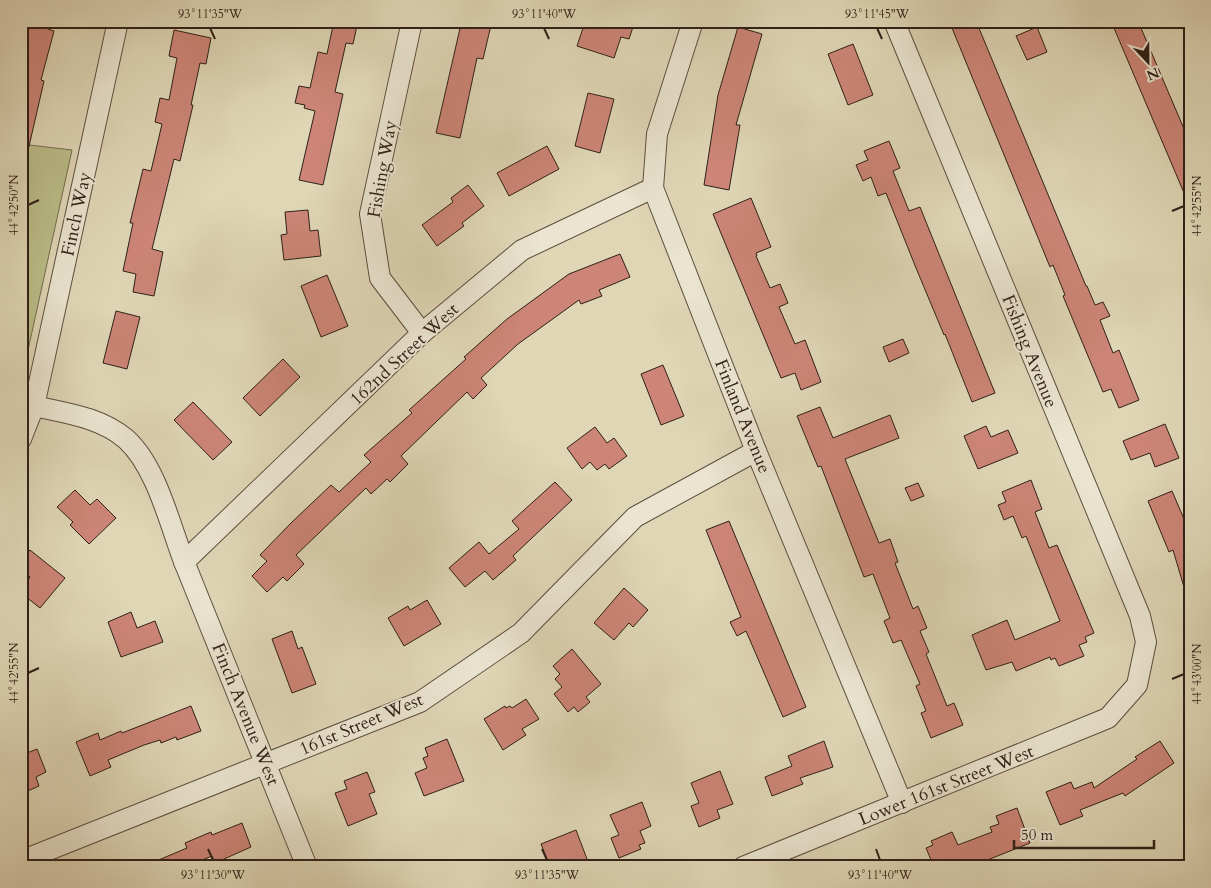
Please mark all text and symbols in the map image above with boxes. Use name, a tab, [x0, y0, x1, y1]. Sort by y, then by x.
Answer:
text: 93°11'35"W	[178, 6, 243, 22]
text: 93°11'40"W	[512, 6, 577, 22]
text: 93°11'45"W	[845, 6, 910, 22]
north arrow	[1124, 38, 1174, 88]
text: N	[1143, 63, 1162, 85]
street label: Fishing Way	[362, 118, 403, 220]
street label: Finch Way	[55, 169, 98, 259]
text: 44°42'50"N	[6, 174, 22, 235]
text: 44°42'55"N	[1189, 175, 1205, 236]
street label: Fishing Avenue	[996, 291, 1064, 411]
street label: 162nd Street West	[345, 297, 464, 411]
street label: Finland Avenue	[708, 355, 777, 477]
street label: Finch Avenue West	[206, 639, 286, 789]
text: 44°42'55"N	[6, 642, 22, 703]
text: 44°43'00"N	[1189, 643, 1205, 704]
street label: 161st Street West	[296, 687, 427, 762]
street label: Lower 161st Street West	[855, 739, 1038, 832]
scale bar	[1014, 818, 1154, 850]
text: 50 m	[1021, 825, 1053, 845]
text: 93°11'30"W	[181, 867, 246, 883]
text: 93°11'35"W	[515, 867, 580, 883]
text: 93°11'40"W	[848, 867, 913, 883]

